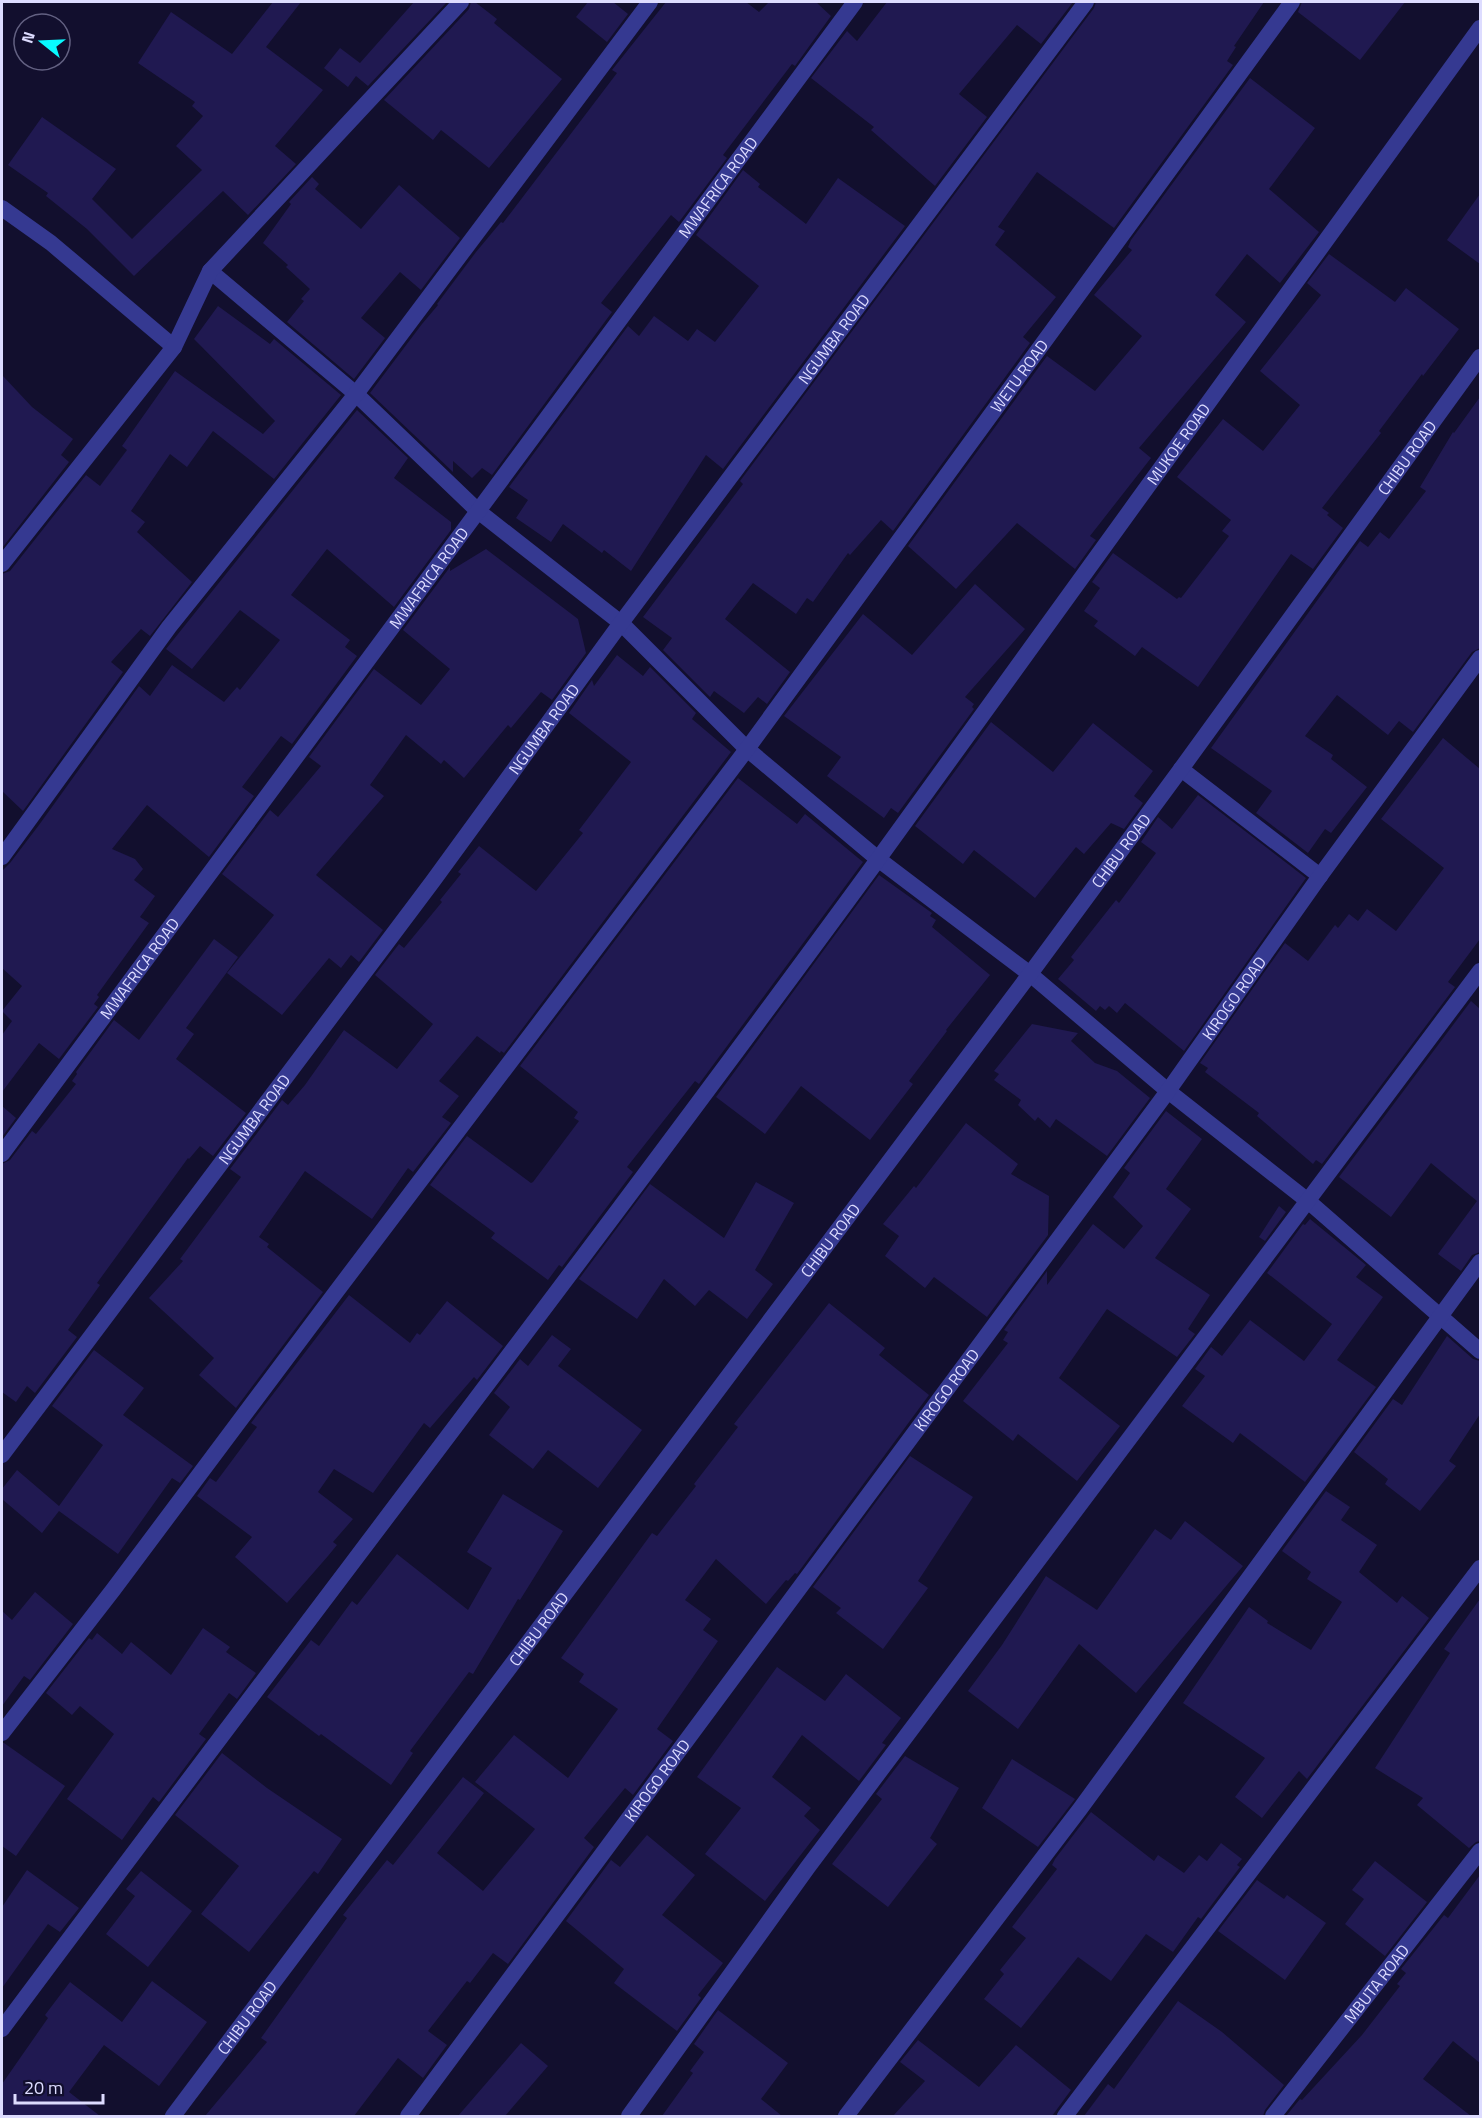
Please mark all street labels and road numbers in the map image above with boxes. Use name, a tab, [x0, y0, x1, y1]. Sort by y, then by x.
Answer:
street label: MWAFRICA ROAD	[672, 131, 764, 243]
street label: NGUMBA ROAD	[792, 289, 876, 389]
street label: WETU ROAD	[984, 334, 1054, 418]
street label: MUKOE ROAD	[1141, 398, 1216, 490]
street label: CHIBU ROAD	[1372, 415, 1442, 500]
street label: MWAFRICA ROAD	[383, 522, 474, 634]
street label: NGUMBA ROAD	[503, 678, 585, 779]
street label: CHIBU ROAD	[1085, 808, 1156, 893]
street label: MWAFRICA ROAD	[94, 913, 185, 1024]
street label: KIROGO ROAD	[1196, 951, 1272, 1045]
street label: NGUMBA ROAD	[212, 1069, 296, 1169]
street label: CHIBU ROAD	[794, 1198, 866, 1282]
street label: KIROGO ROAD	[908, 1344, 985, 1436]
street label: CHIBU ROAD	[503, 1587, 574, 1671]
street label: KIROGO ROAD	[618, 1734, 696, 1827]
street label: MBUTA ROAD	[1338, 1939, 1415, 2028]
street label: CHIBU ROAD	[211, 1976, 283, 2060]

